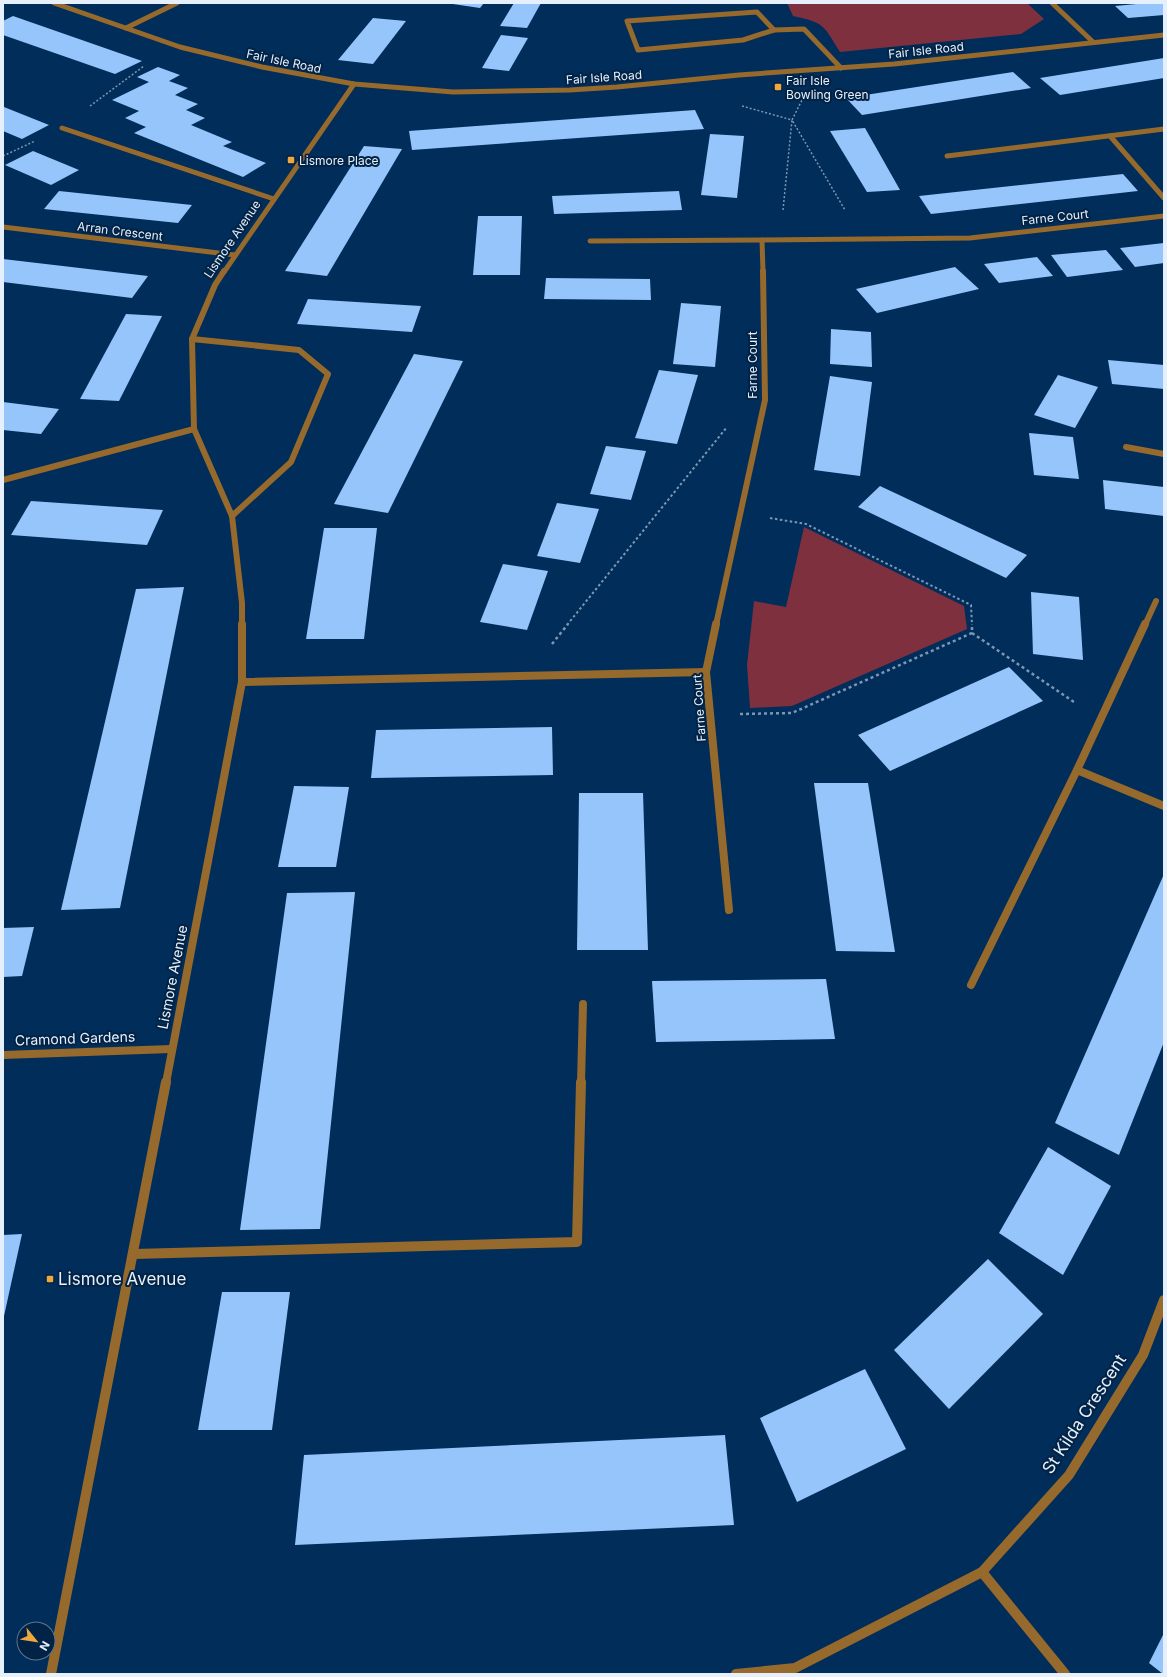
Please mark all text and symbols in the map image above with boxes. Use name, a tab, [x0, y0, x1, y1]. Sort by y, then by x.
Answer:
street label: Fair Isle Road	[887, 39, 965, 61]
street label: Fair Isle Road	[245, 46, 323, 76]
street label: Fair Isle Road	[566, 67, 642, 87]
place label: Fair Isle Bowling Green	[786, 73, 869, 102]
marker: Fair Isle Bowling Green	[773, 82, 783, 92]
place label: Lismore Place	[299, 153, 379, 168]
marker: Lismore Place	[286, 155, 296, 165]
street label: Lismore Avenue	[200, 197, 264, 281]
street label: Farne Court	[1021, 206, 1089, 228]
street label: Arran Crescent	[76, 218, 164, 244]
street label: Farne Court	[745, 331, 760, 399]
street label: Farne Court	[689, 674, 709, 742]
street label: Lismore Avenue	[154, 924, 190, 1030]
street label: Cramond Gardens	[14, 1027, 136, 1049]
place label: Lismore Avenue	[58, 1269, 186, 1289]
marker: Lismore Avenue	[45, 1274, 55, 1284]
street label: St Kilda Crescent	[1038, 1350, 1130, 1478]
north arrow	[16, 1621, 56, 1661]
text: N	[37, 1639, 53, 1653]

